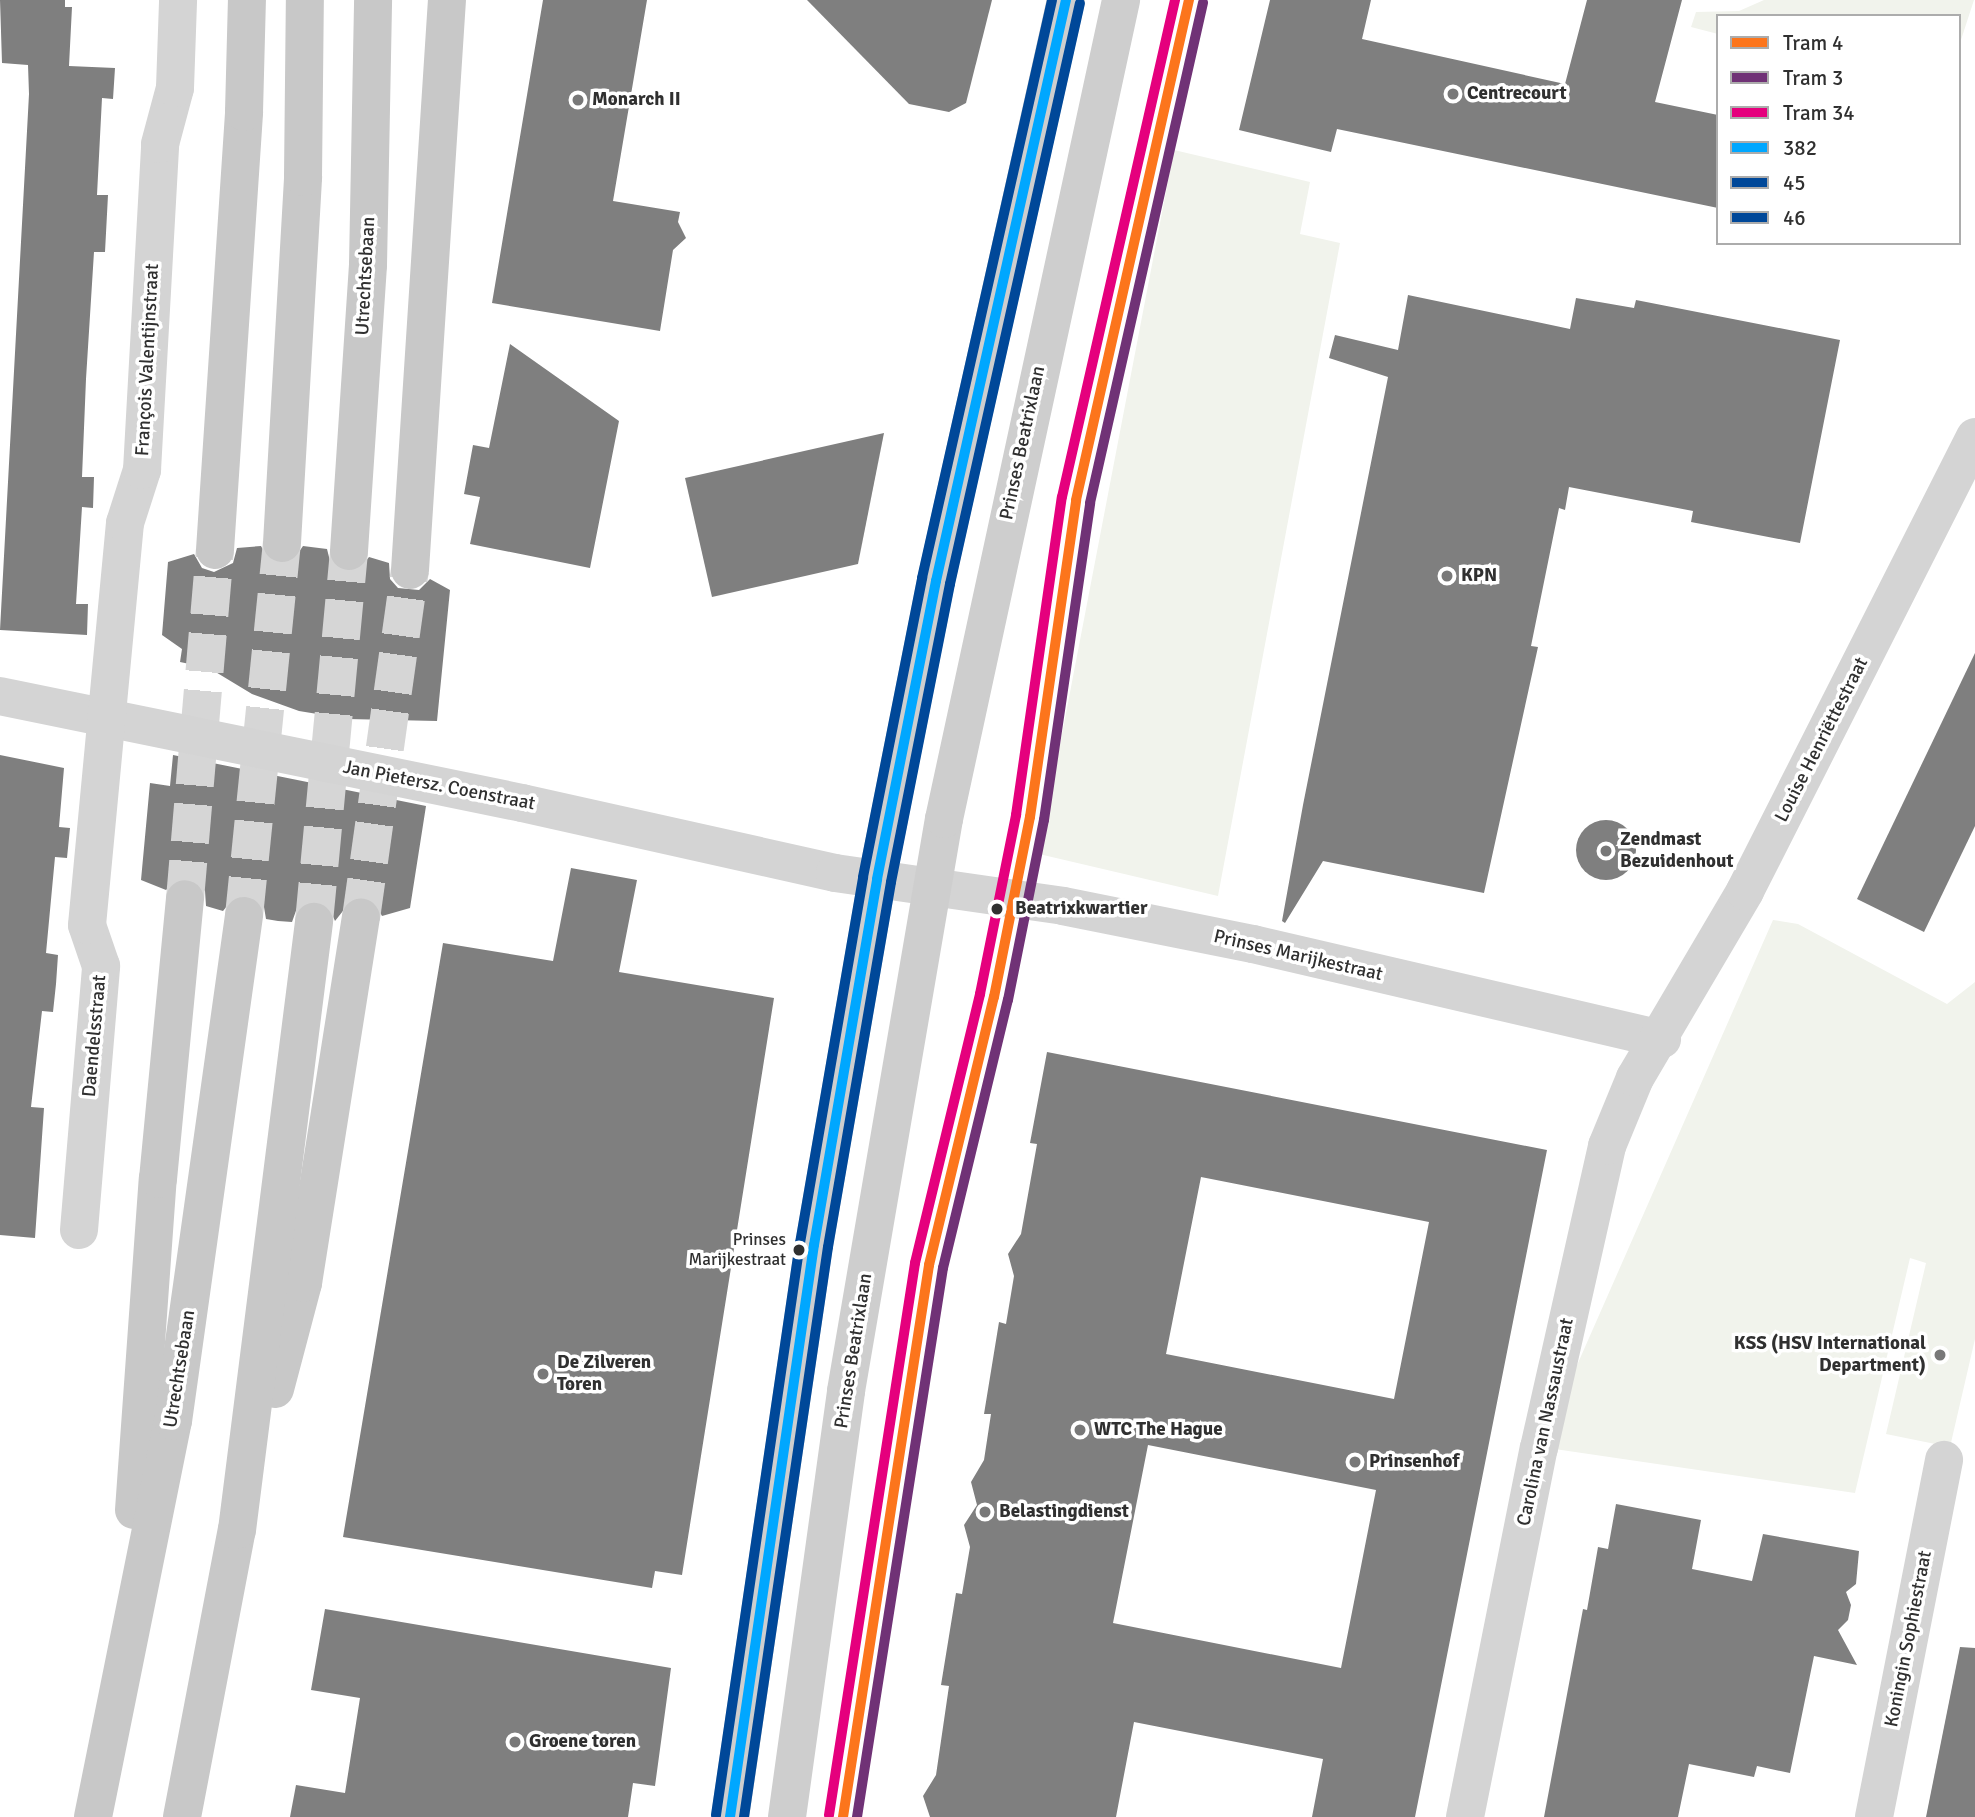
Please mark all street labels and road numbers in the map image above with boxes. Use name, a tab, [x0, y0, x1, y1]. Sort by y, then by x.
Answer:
street label: Utrechtsebaan	[352, 216, 380, 336]
street label: François Valentijnstraat	[132, 263, 164, 457]
street label: Prinses Beatrixlaan	[996, 364, 1050, 522]
street label: Louise Henriëttestraat	[1771, 654, 1873, 826]
street label: Jan Pietersz. Coenstraat	[341, 756, 537, 816]
street label: Prinses Marijkestraat	[1211, 925, 1385, 987]
street label: Daendelsstraat	[78, 974, 112, 1098]
street label: Prinses Beatrixlaan	[830, 1272, 878, 1430]
street label: Utrechtsebaan	[159, 1308, 201, 1430]
street label: Carolina van Nassaustraat	[1513, 1316, 1579, 1528]
street label: Koningin Sophiestraat	[1881, 1549, 1937, 1729]

